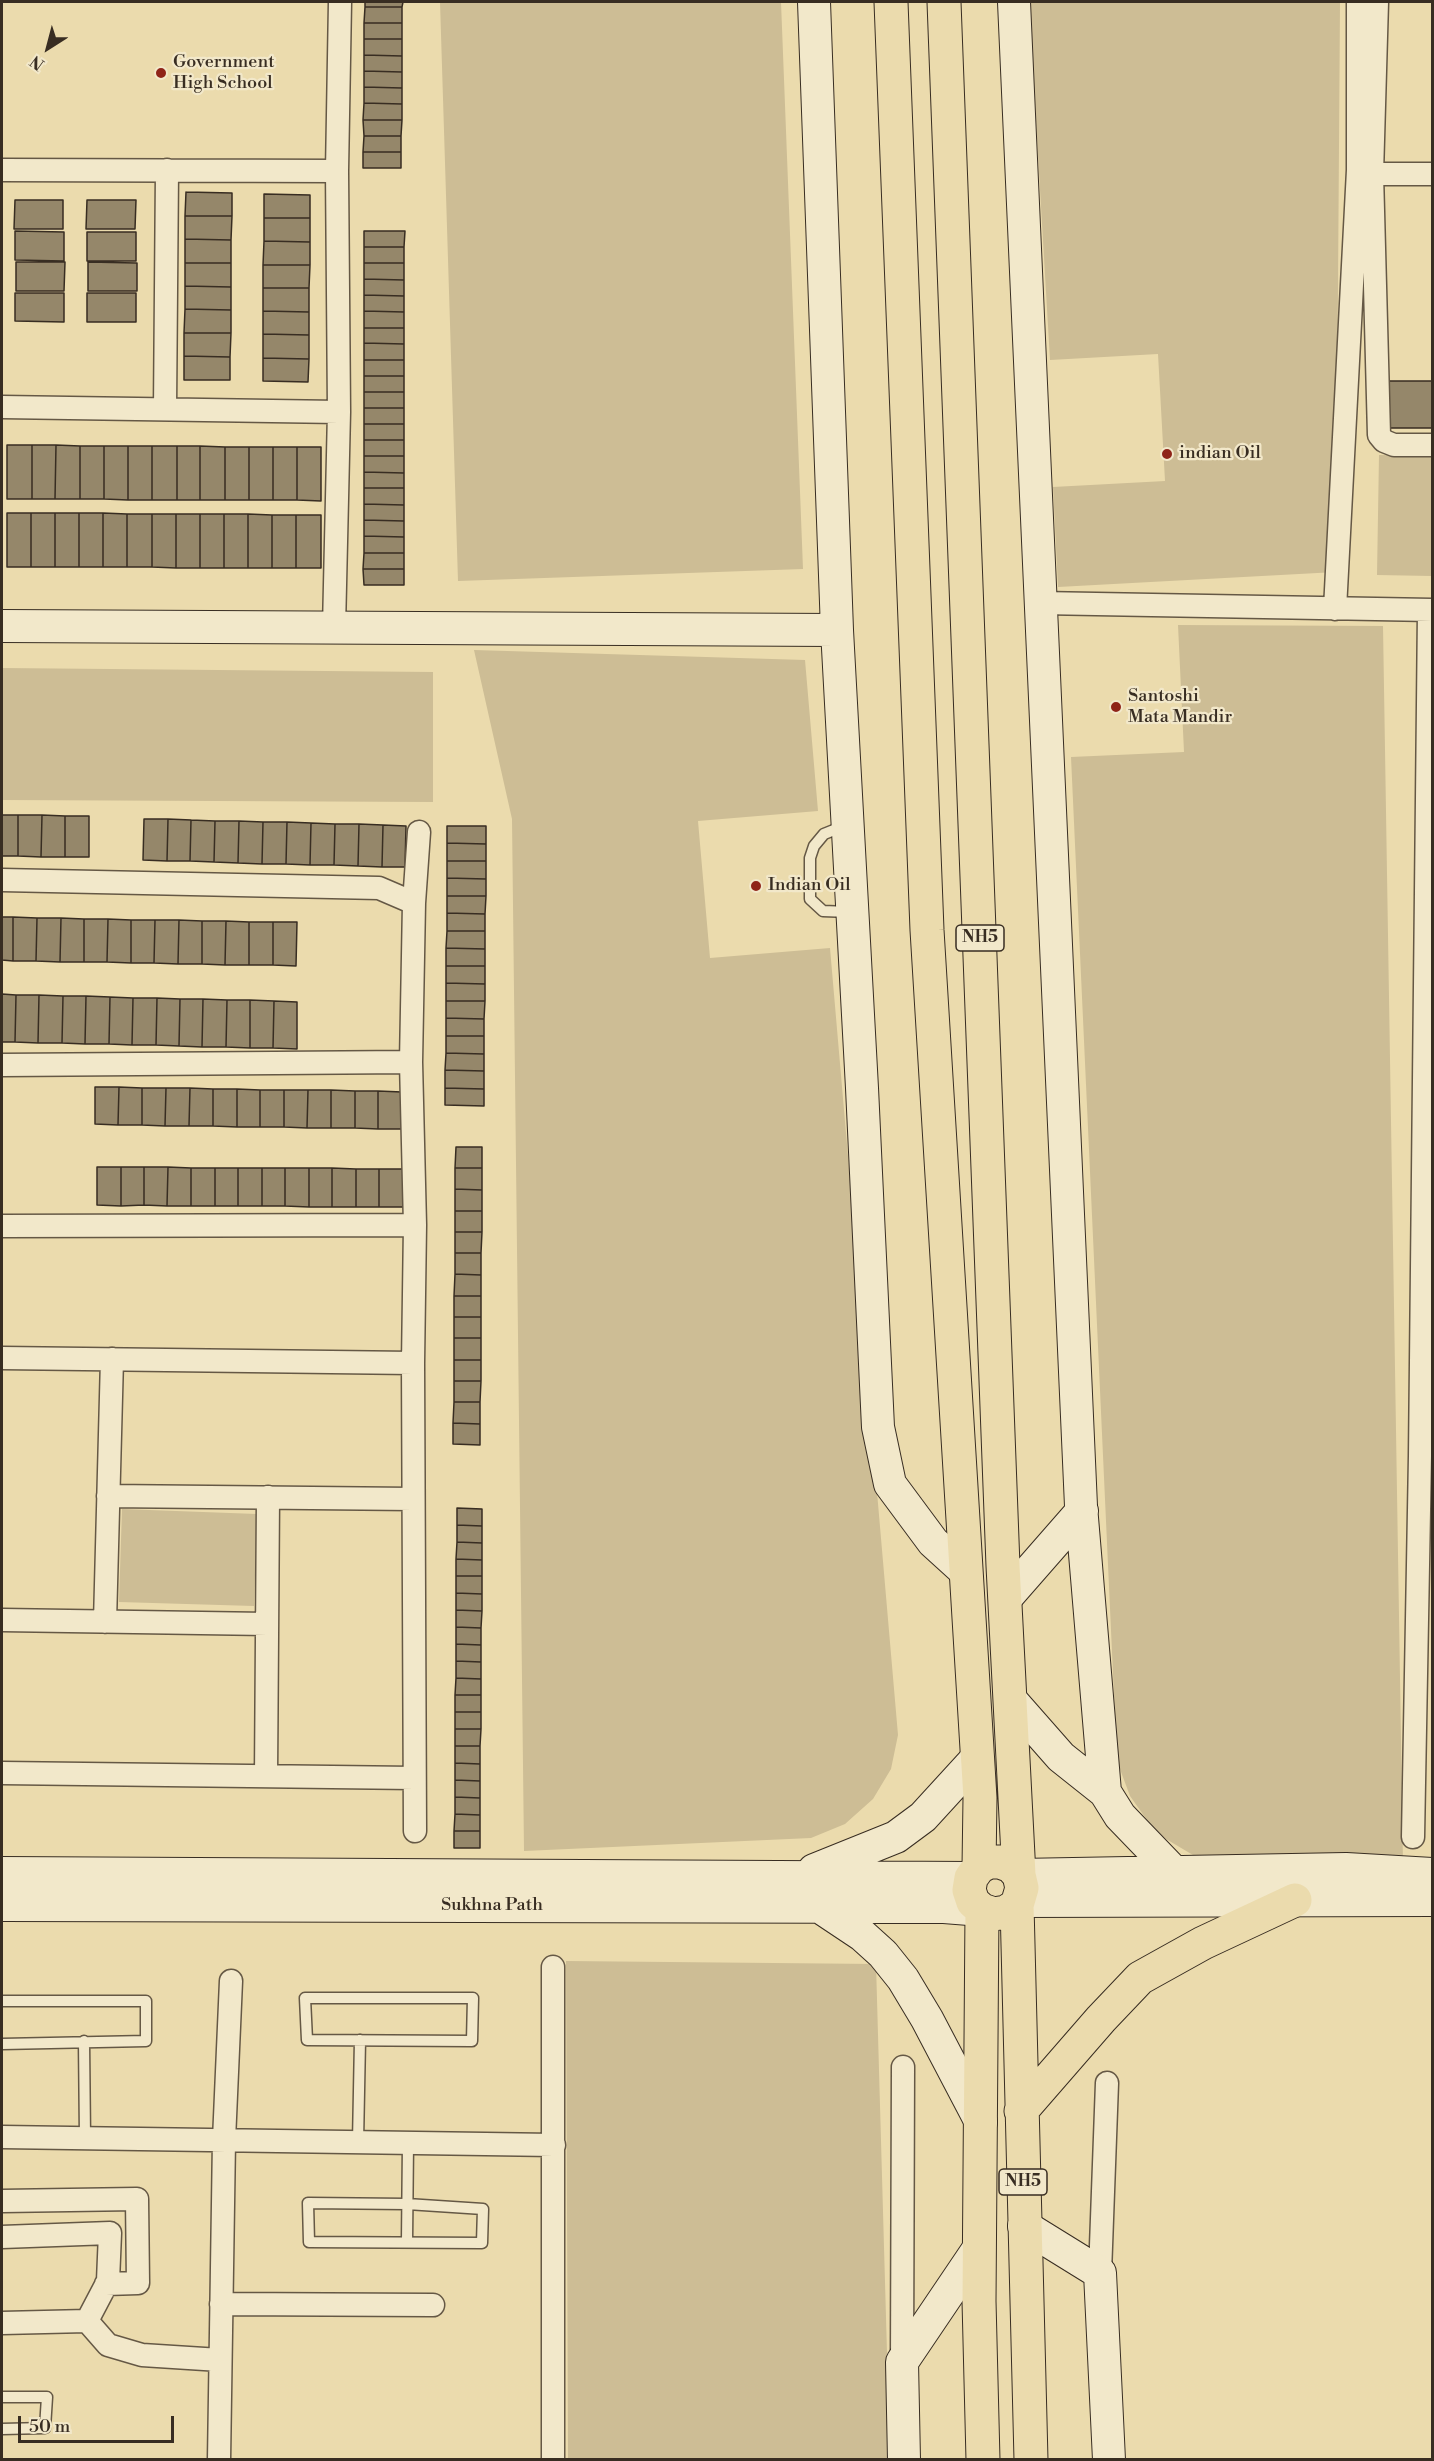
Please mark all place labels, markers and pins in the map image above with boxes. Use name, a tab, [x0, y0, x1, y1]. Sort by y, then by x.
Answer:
place label: Government High School	[173, 52, 275, 94]
marker: Government High School	[154, 66, 168, 80]
place label: indian Oil	[1179, 443, 1261, 465]
marker: indian Oil	[1160, 447, 1174, 461]
place label: Santoshi Mata Mandir	[1128, 686, 1232, 728]
marker: Santoshi Mata Mandir	[1109, 700, 1123, 714]
place label: Indian Oil	[768, 875, 851, 897]
marker: Indian Oil	[749, 879, 763, 893]

